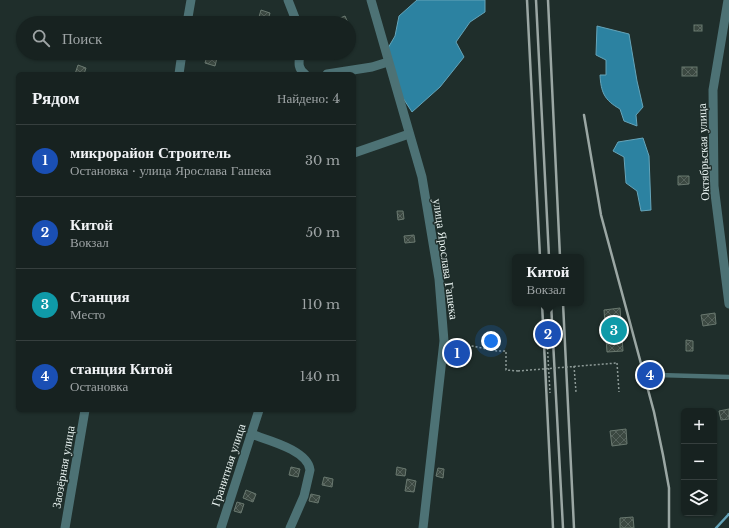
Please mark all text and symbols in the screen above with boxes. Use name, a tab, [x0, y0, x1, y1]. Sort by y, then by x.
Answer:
search box	[16, 16, 356, 60]
icon: search	[30, 27, 52, 49]
text: Поиск	[62, 29, 102, 48]
text: Рядом	[32, 88, 80, 109]
text: Найдено: 4	[277, 90, 340, 107]
street label: Октябрьская улица	[694, 102, 712, 201]
text: микрорайон Строитель	[70, 143, 231, 162]
text: 1	[42, 152, 48, 169]
text: 30 m	[305, 152, 340, 169]
text: Остановка · улица Ярослава Гашека	[70, 162, 271, 179]
street label: улица Ярослава Гашека	[430, 198, 462, 321]
text: Китой	[70, 215, 113, 234]
text: 2	[41, 224, 49, 241]
text: 50 m	[306, 224, 340, 241]
text: Вокзал	[70, 234, 109, 251]
popup	[512, 254, 584, 306]
text: Китой	[527, 262, 569, 281]
text: Вокзал	[527, 281, 565, 298]
text: Станция	[70, 287, 130, 306]
text: 3	[41, 296, 49, 313]
text: 110 m	[301, 296, 340, 313]
text: Место	[70, 306, 105, 323]
pin: 3	[601, 315, 627, 345]
pin: 2	[535, 319, 561, 349]
your location	[481, 331, 501, 351]
pin: 1	[444, 338, 470, 368]
text: станция Китой	[70, 359, 173, 378]
pin: 4	[637, 360, 663, 390]
text: 4	[41, 368, 49, 385]
text: 140 m	[300, 368, 340, 385]
text: Остановка	[70, 378, 128, 395]
map controls	[681, 408, 717, 516]
button: +	[681, 408, 717, 444]
street label: Гранитная улица	[208, 421, 249, 508]
street label: Заозёрная улица	[48, 424, 78, 510]
button: −	[681, 444, 717, 480]
button: layers	[681, 480, 717, 516]

